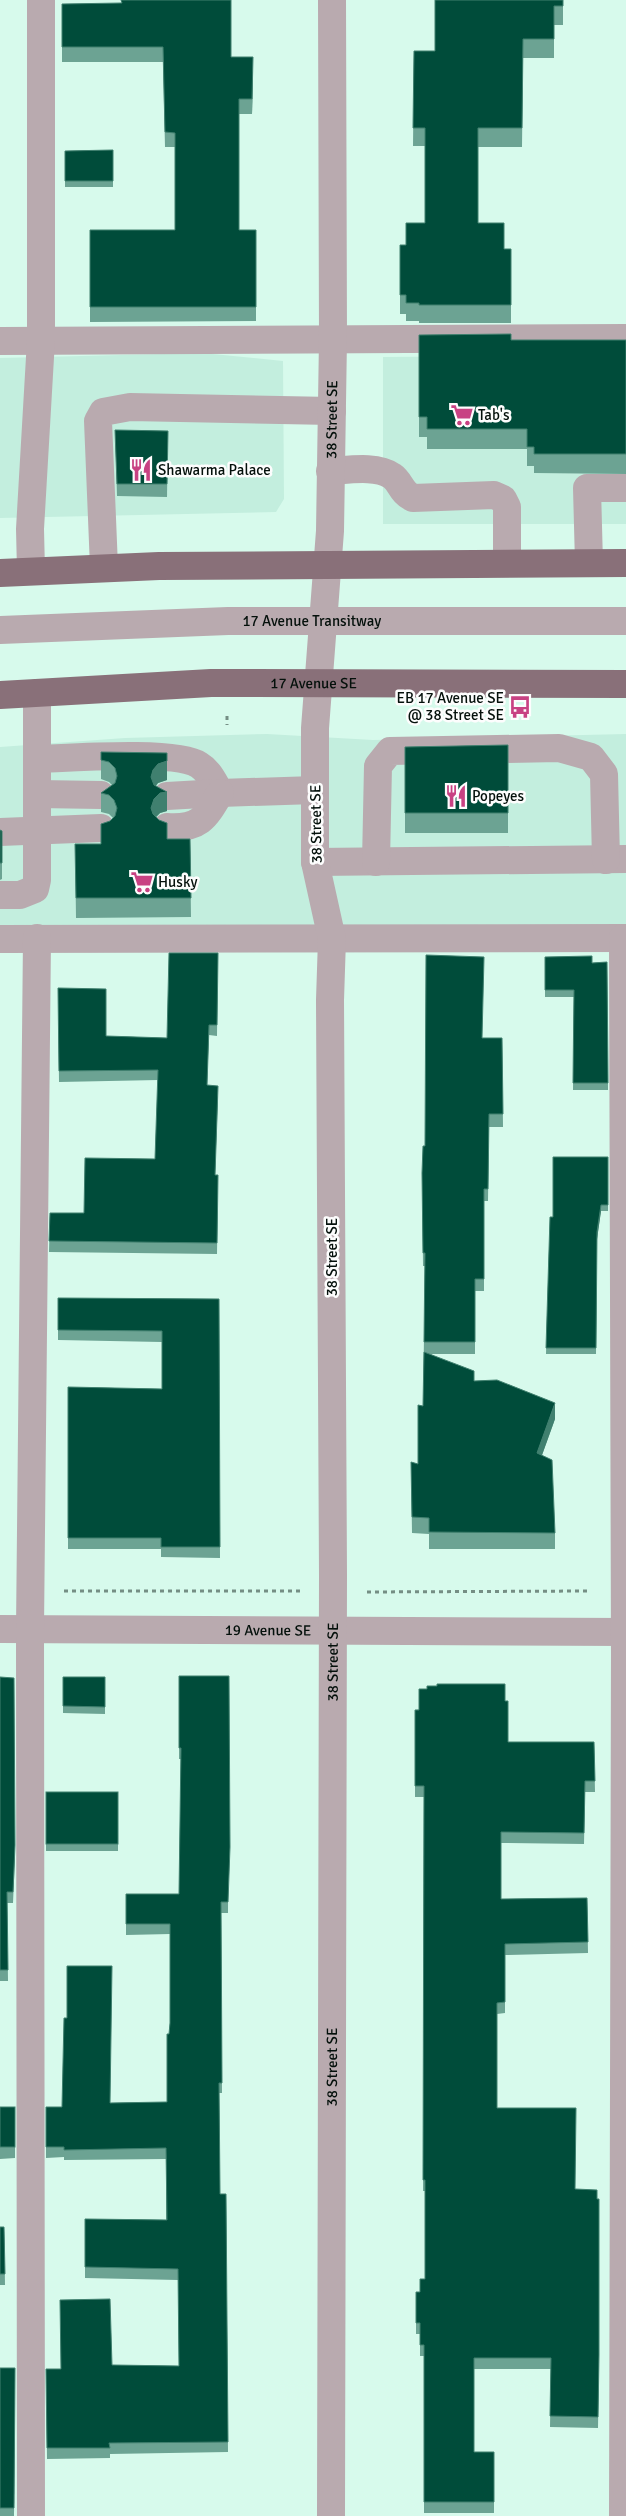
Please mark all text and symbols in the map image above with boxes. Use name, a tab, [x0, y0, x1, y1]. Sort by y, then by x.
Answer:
street label: 38 Street SE	[322, 380, 341, 459]
supermarket icon: Tab's	[449, 402, 475, 428]
place label: Tab's	[478, 406, 510, 424]
restaurant icon: Shawarma Palace	[128, 457, 154, 483]
place label: Shawarma Palace	[158, 461, 271, 479]
street label: 17 Avenue Transitway	[242, 612, 381, 630]
street label: 17 Avenue SE	[270, 674, 357, 692]
place label: EB 17 Avenue SE @ 38 Street SE	[397, 689, 504, 724]
bus stop icon: EB 17 Avenue SE @ 38 Street SE	[507, 694, 533, 720]
restaurant icon: Popeyes	[443, 783, 469, 809]
street label: 38 Street SE	[306, 784, 326, 864]
place label: Popeyes	[472, 787, 525, 805]
supermarket icon: Husky	[129, 869, 155, 895]
place label: Husky	[158, 873, 197, 891]
street label: 38 Street SE	[323, 1218, 341, 1296]
street label: 19 Avenue SE	[225, 1621, 311, 1639]
street label: 38 Street SE	[324, 1623, 342, 1701]
street label: 38 Street SE	[323, 2028, 341, 2106]

